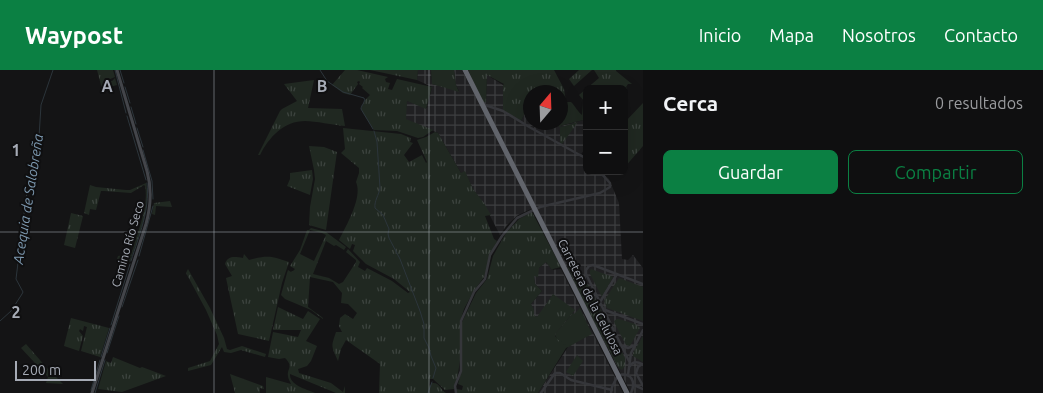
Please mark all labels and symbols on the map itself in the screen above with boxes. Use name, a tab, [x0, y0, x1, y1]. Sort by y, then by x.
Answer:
text: A	[101, 77, 113, 95]
text: B	[317, 77, 327, 95]
north arrow	[523, 85, 568, 130]
water label: Acequia de Salobreña	[10, 132, 46, 266]
text: 1	[11, 141, 21, 159]
street label: Camino Río Seco	[109, 199, 146, 288]
street label: Carretera de la Celulosa	[556, 237, 625, 357]
text: 2	[11, 303, 21, 321]
scale bar	[15, 358, 96, 381]

